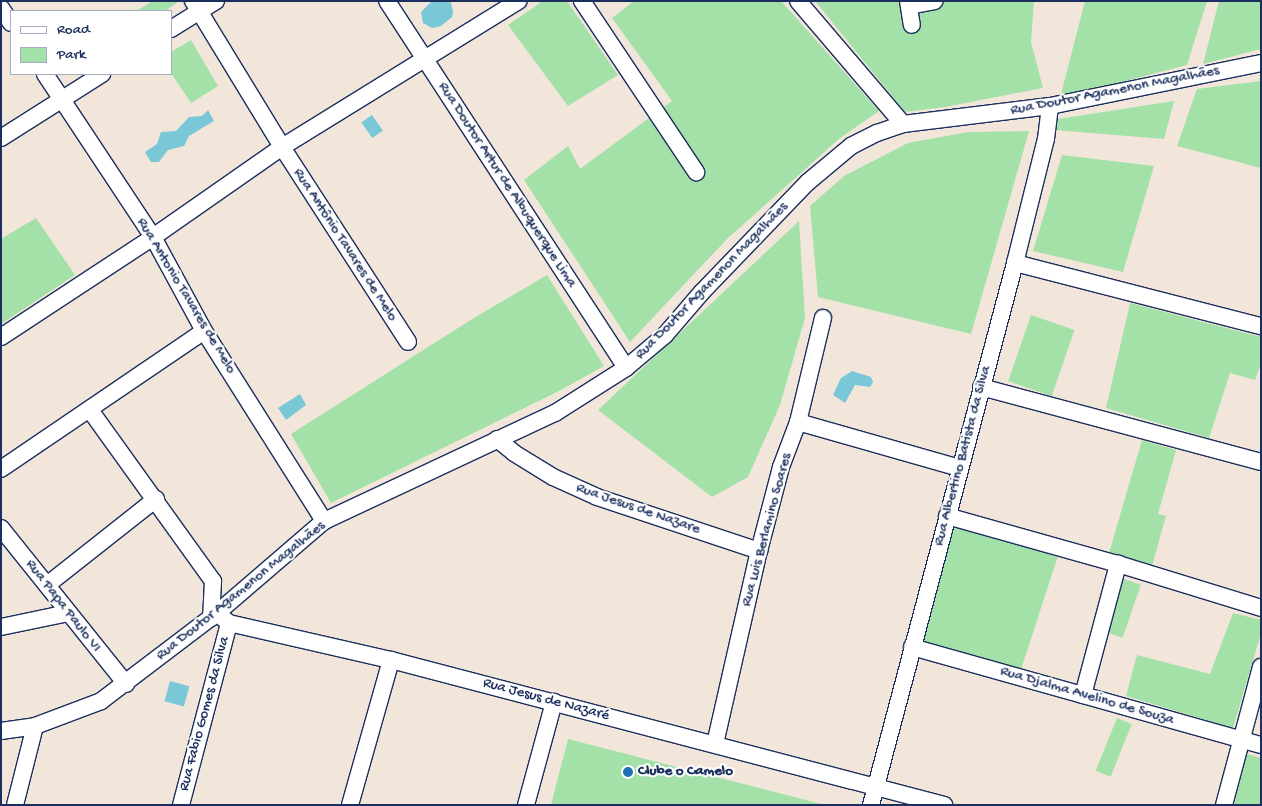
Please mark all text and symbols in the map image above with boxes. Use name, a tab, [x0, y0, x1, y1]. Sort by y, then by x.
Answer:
legend	[10, 10, 172, 75]
text: Road	[57, 21, 90, 39]
text: Park	[57, 46, 86, 64]
street label: Rua Doutor Agamenon Magalhães	[1009, 62, 1221, 120]
street label: Rua Doutor Artur de Albuquerque Lima	[434, 79, 580, 291]
street label: Rua Antônio Tavares de Melo	[289, 165, 401, 325]
street label: Rua Doutor Agamenon Magalhães	[632, 198, 792, 364]
street label: Rua Antonio Tavares de Melo	[132, 215, 240, 377]
street label: Rua Albertino Batista da Silva	[930, 364, 996, 548]
street label: Rua Luis Berlamino Soares	[738, 451, 796, 609]
street label: Rua Jesus de Nazare	[573, 479, 703, 539]
street label: Rua Doutor Agamenon Magalhães	[153, 517, 329, 665]
street label: Rua Papa Paulo VI	[21, 556, 105, 656]
street label: Rua Fabio Gomes da Silva	[176, 635, 234, 793]
street label: Rua Djalma Avelino de Souza	[998, 663, 1176, 729]
street label: Rua Jesus de Nazaré	[481, 674, 611, 726]
place label: Clube o Camelo	[638, 763, 733, 781]
marker: Clube o Camelo	[622, 766, 634, 778]

